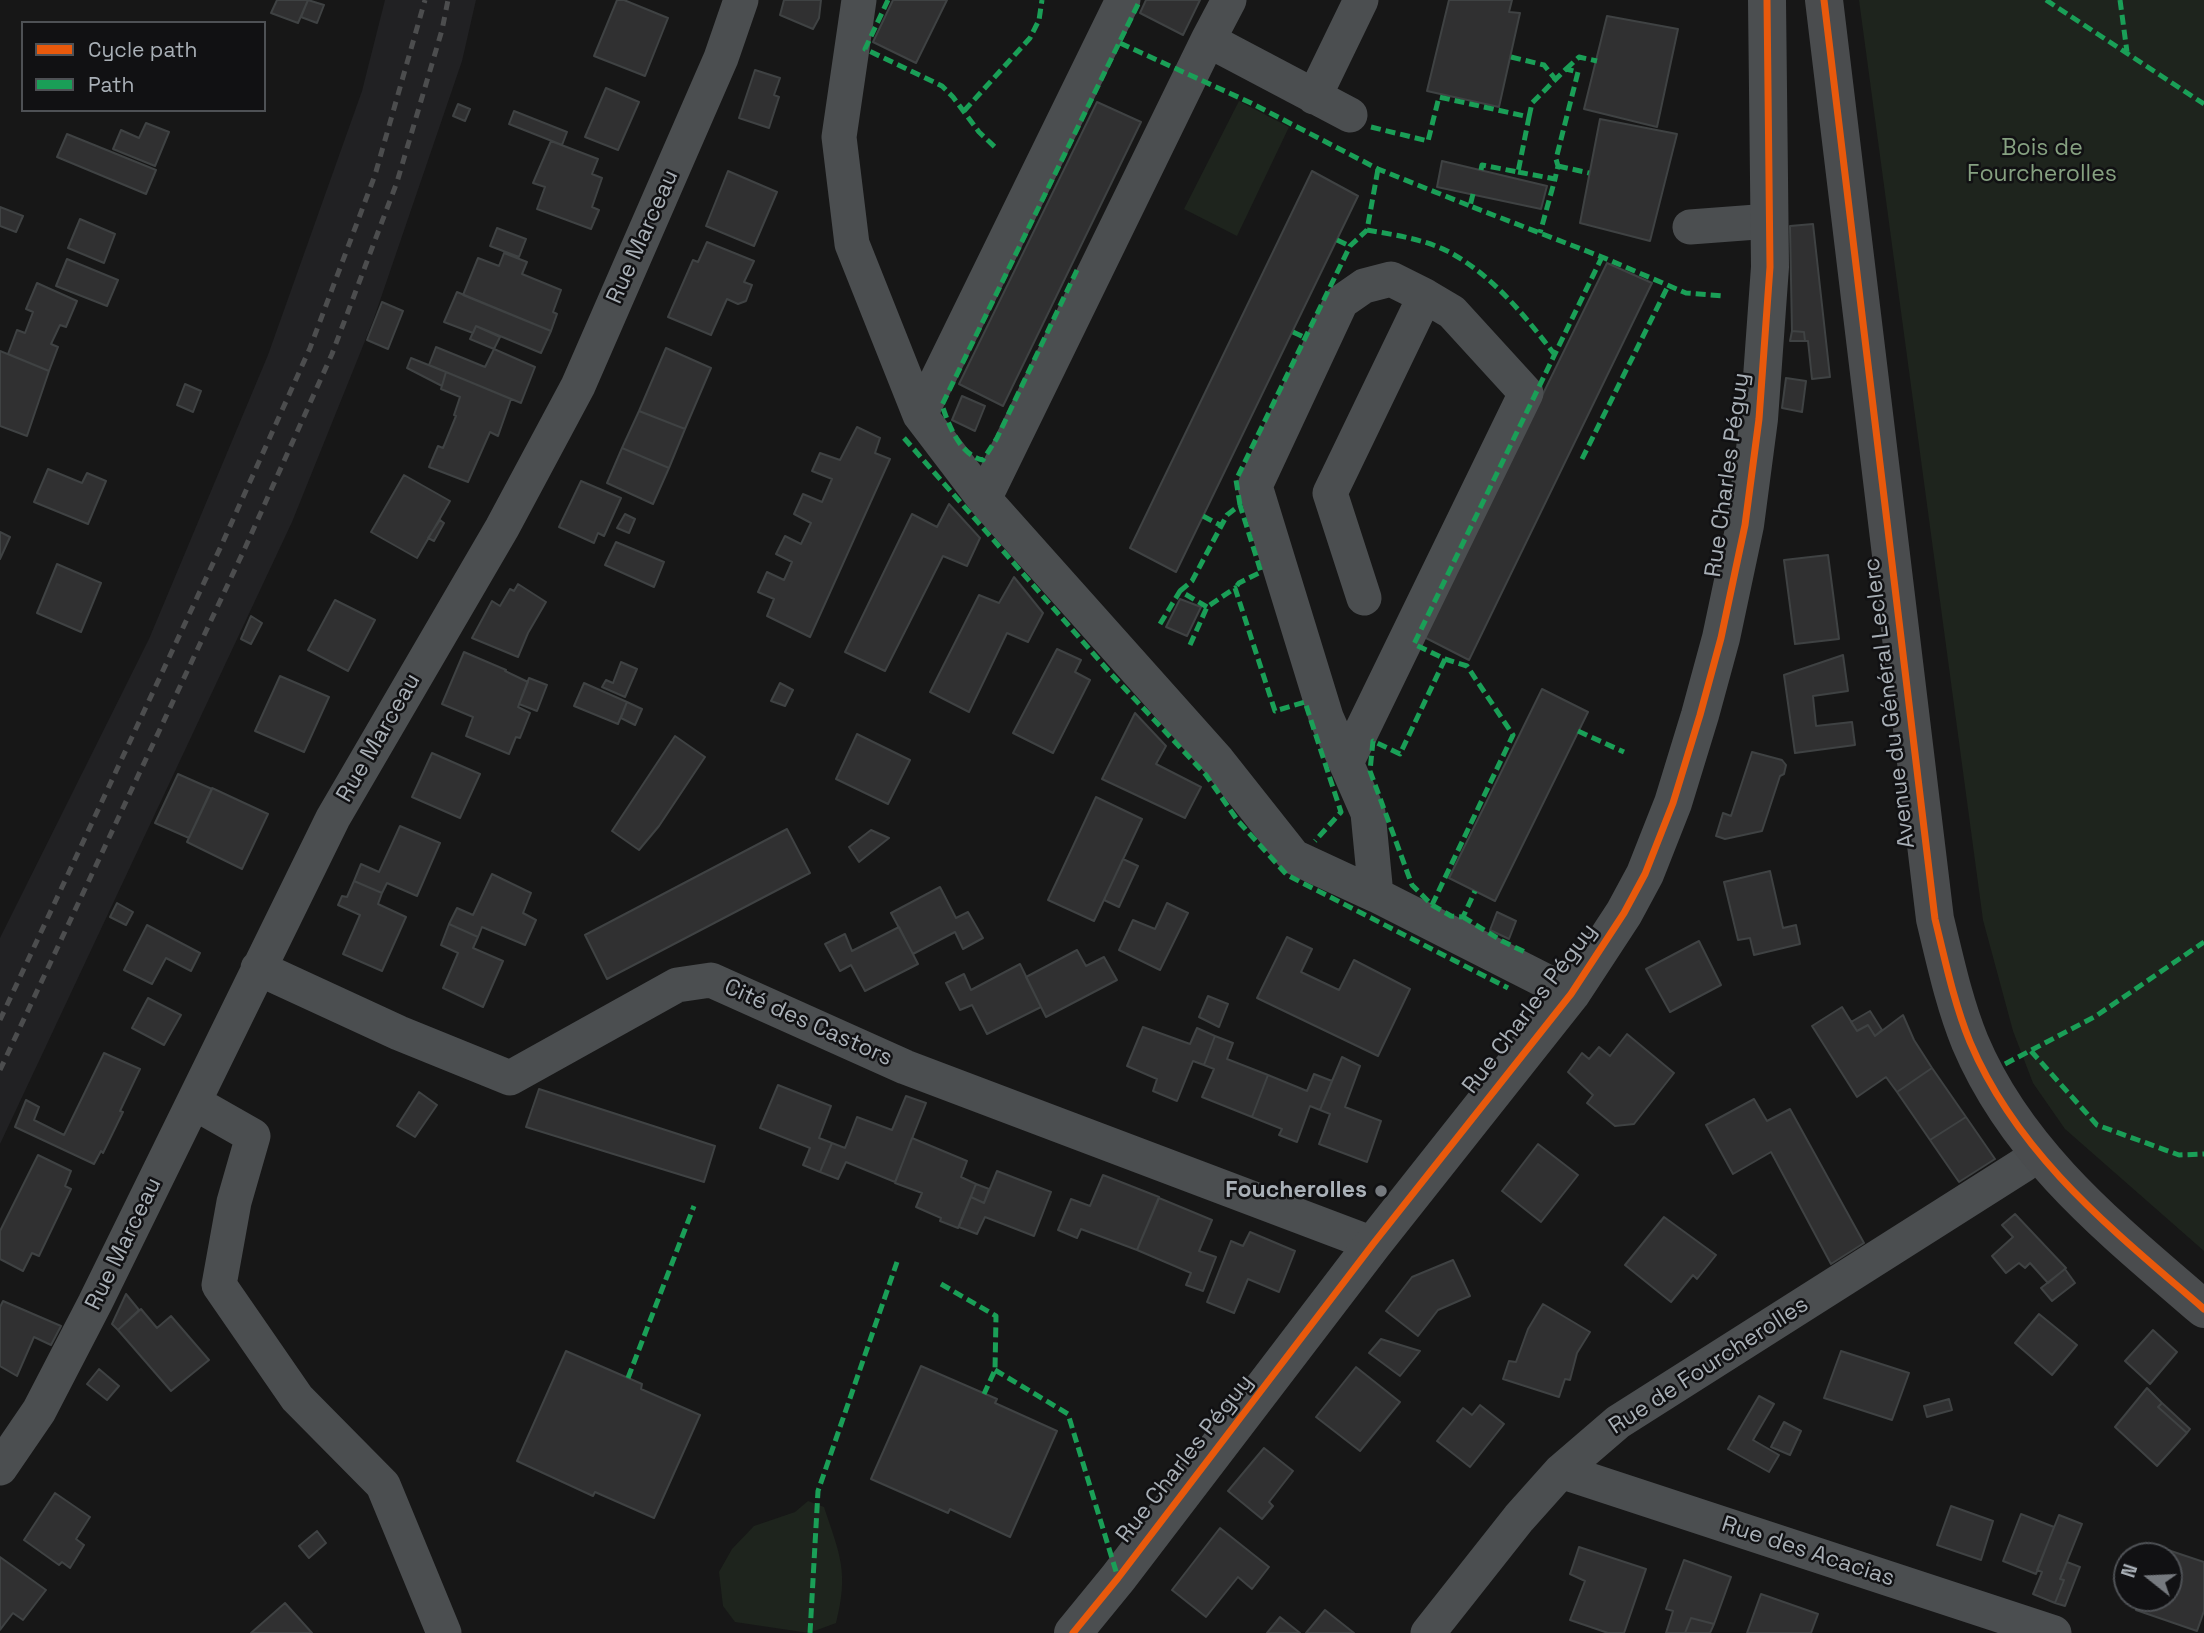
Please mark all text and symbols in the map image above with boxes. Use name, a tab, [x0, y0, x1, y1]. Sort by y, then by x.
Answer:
legend	[21, 21, 266, 112]
text: Cycle path	[88, 36, 197, 63]
text: Path	[88, 71, 134, 98]
park label: Bois de Fourcherolles	[1967, 135, 2117, 189]
street label: Rue Marceau	[601, 166, 685, 308]
street label: Rue Charles Péguy	[1700, 371, 1756, 579]
street label: Avenue du Général Leclerc	[1858, 556, 1922, 850]
street label: Rue Marceau	[331, 669, 427, 807]
street label: Rue Charles Péguy	[1457, 918, 1603, 1100]
street label: Cité des Castors	[720, 974, 896, 1072]
street label: Rue Marceau	[80, 1173, 168, 1315]
place label: Foucherolles	[1225, 1177, 1367, 1205]
marker: Foucherolles	[1373, 1183, 1389, 1199]
street label: Rue de Fourcherolles	[1604, 1291, 1814, 1441]
street label: Rue Charles Péguy	[1111, 1369, 1259, 1549]
street label: Rue des Acacias	[1718, 1511, 1898, 1593]
north arrow	[2113, 1542, 2183, 1612]
text: N	[2116, 1561, 2143, 1581]

